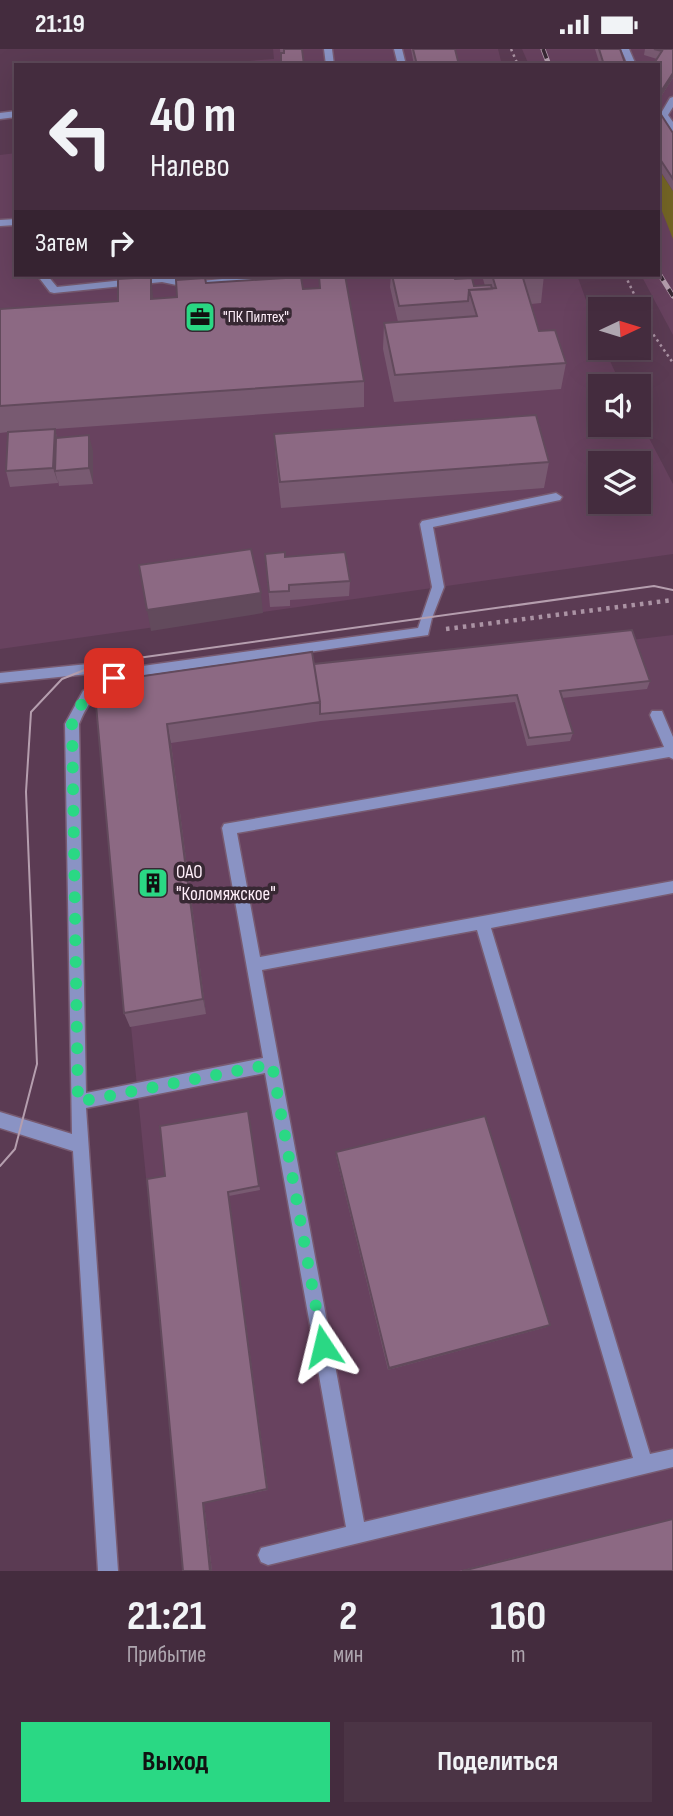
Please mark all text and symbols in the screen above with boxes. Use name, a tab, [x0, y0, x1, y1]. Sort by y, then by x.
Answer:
text: 21:19	[35, 9, 85, 40]
text: 40 m	[150, 87, 236, 146]
icon: left	[35, 91, 126, 182]
text: Налево	[150, 147, 230, 186]
icon: right	[102, 224, 140, 262]
text: Затем	[35, 228, 88, 259]
north arrow	[588, 297, 651, 361]
map controls	[588, 297, 651, 514]
office icon: "ПК Пилтех"	[183, 300, 217, 334]
place label: "ПК Пилтех"	[223, 308, 289, 327]
button: sound	[588, 374, 651, 437]
button: layers	[588, 451, 651, 514]
pin	[84, 648, 144, 708]
icon: arrive	[95, 659, 133, 697]
place label: ОАО "Коломяжское"	[176, 861, 276, 906]
building icon: ОАО "Коломяжское"	[136, 866, 170, 900]
position arrow	[286, 1309, 360, 1383]
text: 21:21	[127, 1591, 206, 1642]
text: 2	[339, 1591, 357, 1642]
text: 160	[490, 1591, 546, 1642]
text: Прибытие	[127, 1641, 206, 1669]
text: мин	[333, 1641, 363, 1669]
text: m	[511, 1641, 526, 1669]
button: Выход	[21, 1722, 330, 1802]
button: Поделиться	[344, 1722, 652, 1802]

